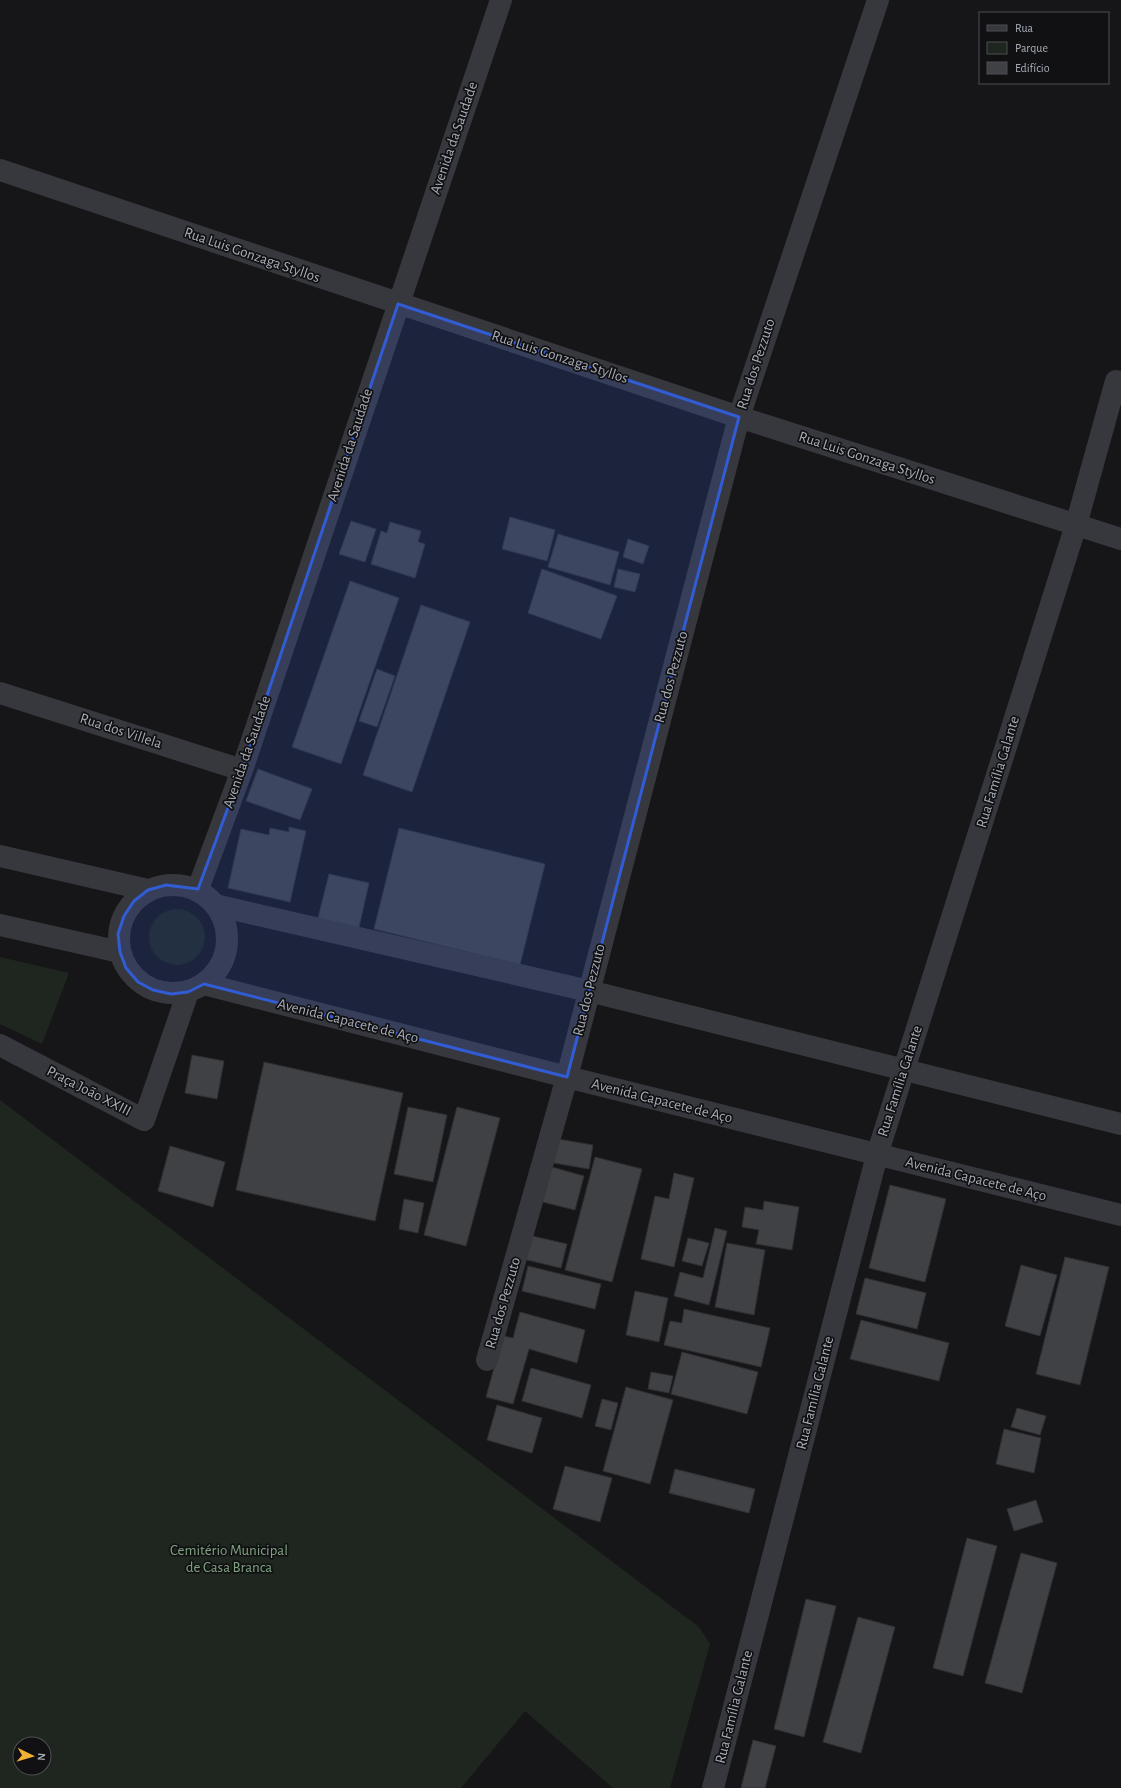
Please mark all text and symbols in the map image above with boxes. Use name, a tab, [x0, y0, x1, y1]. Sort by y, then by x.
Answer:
legend	[979, 12, 1109, 84]
text: Rua	[1015, 22, 1034, 34]
text: Parque	[1015, 42, 1048, 54]
text: Edifício	[1015, 62, 1050, 74]
street label: Avenida da Saudade	[428, 80, 480, 196]
street label: Rua Luis Gonzaga Styllos	[182, 225, 322, 285]
street label: Rua dos Pezzuto	[734, 317, 778, 411]
street label: Rua Luis Gonzaga Styllos	[490, 328, 630, 386]
street label: Avenida da Saudade	[325, 387, 375, 503]
street label: Rua Luis Gonzaga Styllos	[797, 429, 937, 487]
street label: Rua dos Pezzuto	[652, 630, 690, 724]
street label: Avenida da Saudade	[221, 694, 273, 810]
street label: Rua dos Villela	[78, 711, 164, 751]
street label: Rua Família Galante	[974, 714, 1022, 830]
street label: Rua dos Pezzuto	[570, 942, 608, 1038]
street label: Avenida Capacete de Aço	[276, 996, 420, 1046]
street label: Rua Família Galante	[875, 1024, 925, 1138]
street label: Praça João XXIII	[44, 1063, 134, 1119]
street label: Avenida Capacete de Aço	[590, 1076, 734, 1126]
street label: Avenida Capacete de Aço	[904, 1154, 1048, 1204]
street label: Rua dos Pezzuto	[483, 1256, 523, 1350]
street label: Rua Família Galante	[794, 1335, 836, 1451]
park label: Cemitério Municipal de Casa Branca	[170, 1543, 288, 1575]
street label: Rua Família Galante	[713, 1649, 755, 1765]
north arrow	[12, 1736, 52, 1776]
text: N	[36, 1753, 47, 1761]

